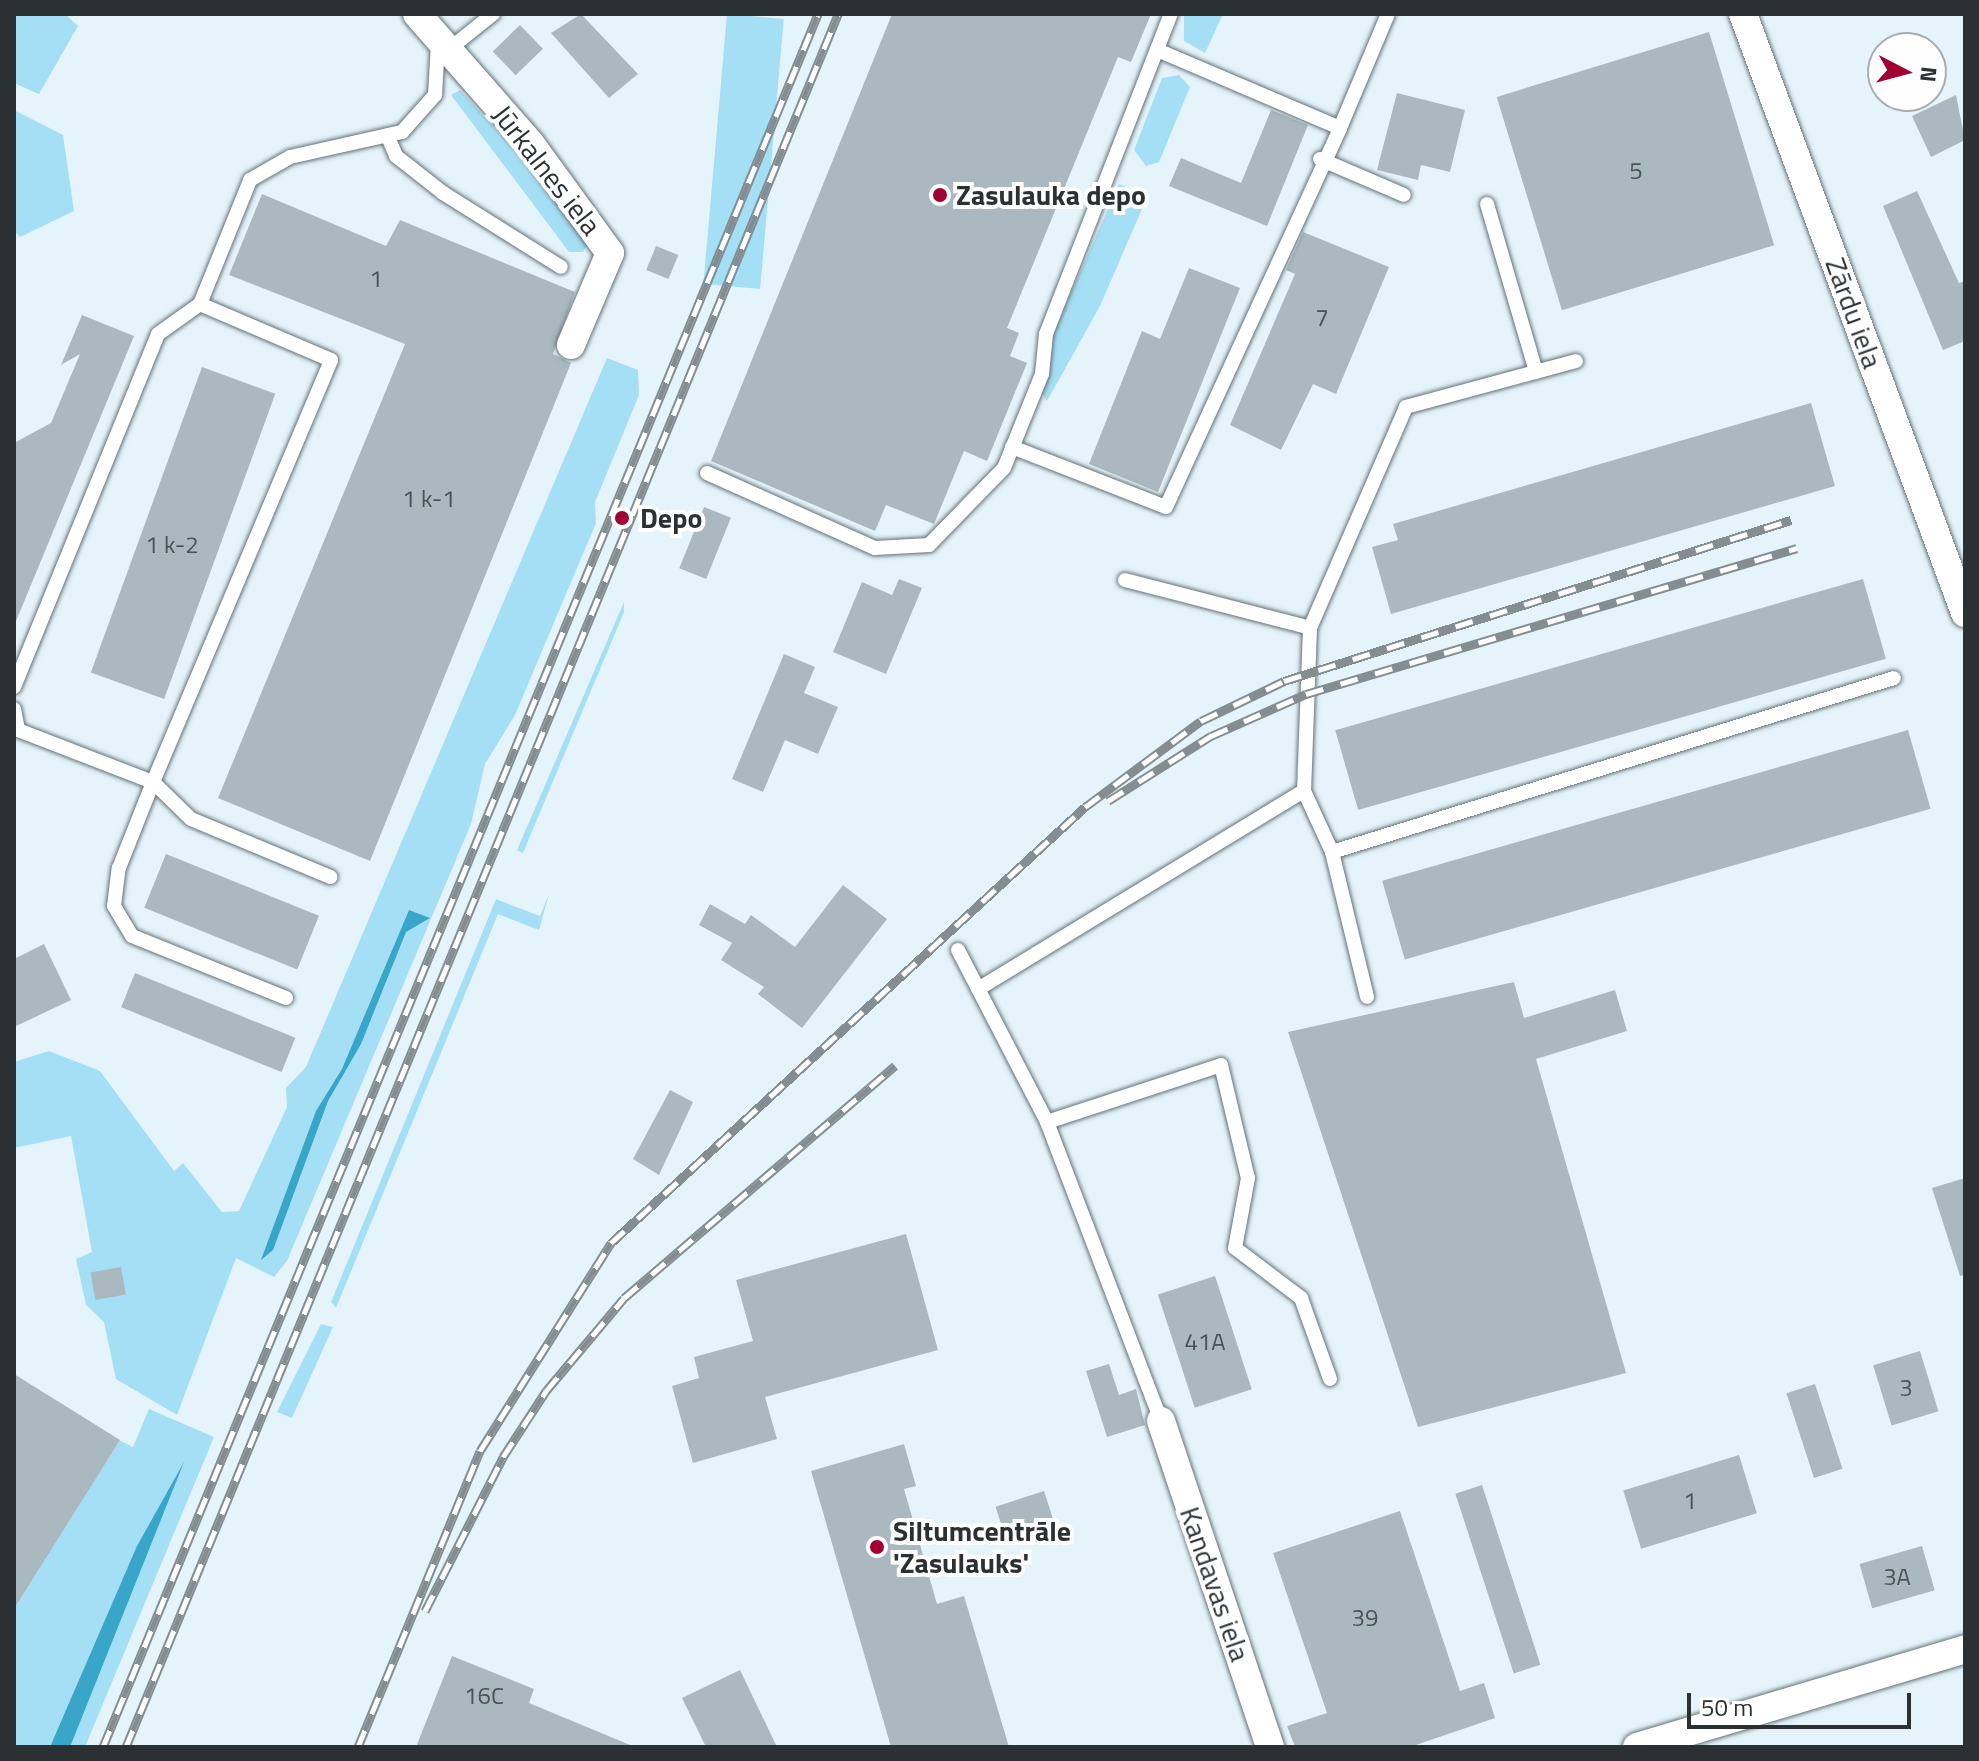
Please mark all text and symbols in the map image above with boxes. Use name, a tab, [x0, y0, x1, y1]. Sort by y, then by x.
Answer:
north arrow	[1867, 32, 1947, 112]
text: N	[1911, 65, 1947, 84]
street label: Jūrkalnes iela	[486, 98, 608, 242]
house number: 5	[1629, 157, 1643, 185]
place label: Zasulauka depo	[956, 178, 1146, 212]
marker: Zasulauka depo	[931, 186, 949, 204]
street label: Zārdu iela	[1819, 253, 1889, 373]
house number: 1	[369, 265, 383, 293]
house number: 7	[1315, 304, 1329, 332]
house number: 1 k-1	[402, 485, 456, 513]
place label: Depo	[640, 501, 702, 535]
marker: Depo	[611, 507, 633, 529]
house number: 1 k-2	[145, 531, 199, 559]
house number: 41A	[1184, 1328, 1226, 1356]
house number: 3	[1899, 1374, 1913, 1402]
house number: 1	[1683, 1487, 1697, 1515]
street label: Kandavas iela	[1173, 1502, 1257, 1666]
place label: Siltumcentrāle 'Zasulauks'	[893, 1514, 1071, 1580]
marker: Siltumcentrāle 'Zasulauks'	[868, 1538, 886, 1556]
house number: 3A	[1883, 1563, 1911, 1591]
house number: 39	[1352, 1604, 1378, 1632]
scale bar	[1691, 1677, 1915, 1727]
house number: 16C	[464, 1682, 504, 1710]
text: 50 m	[1701, 1689, 1753, 1725]

